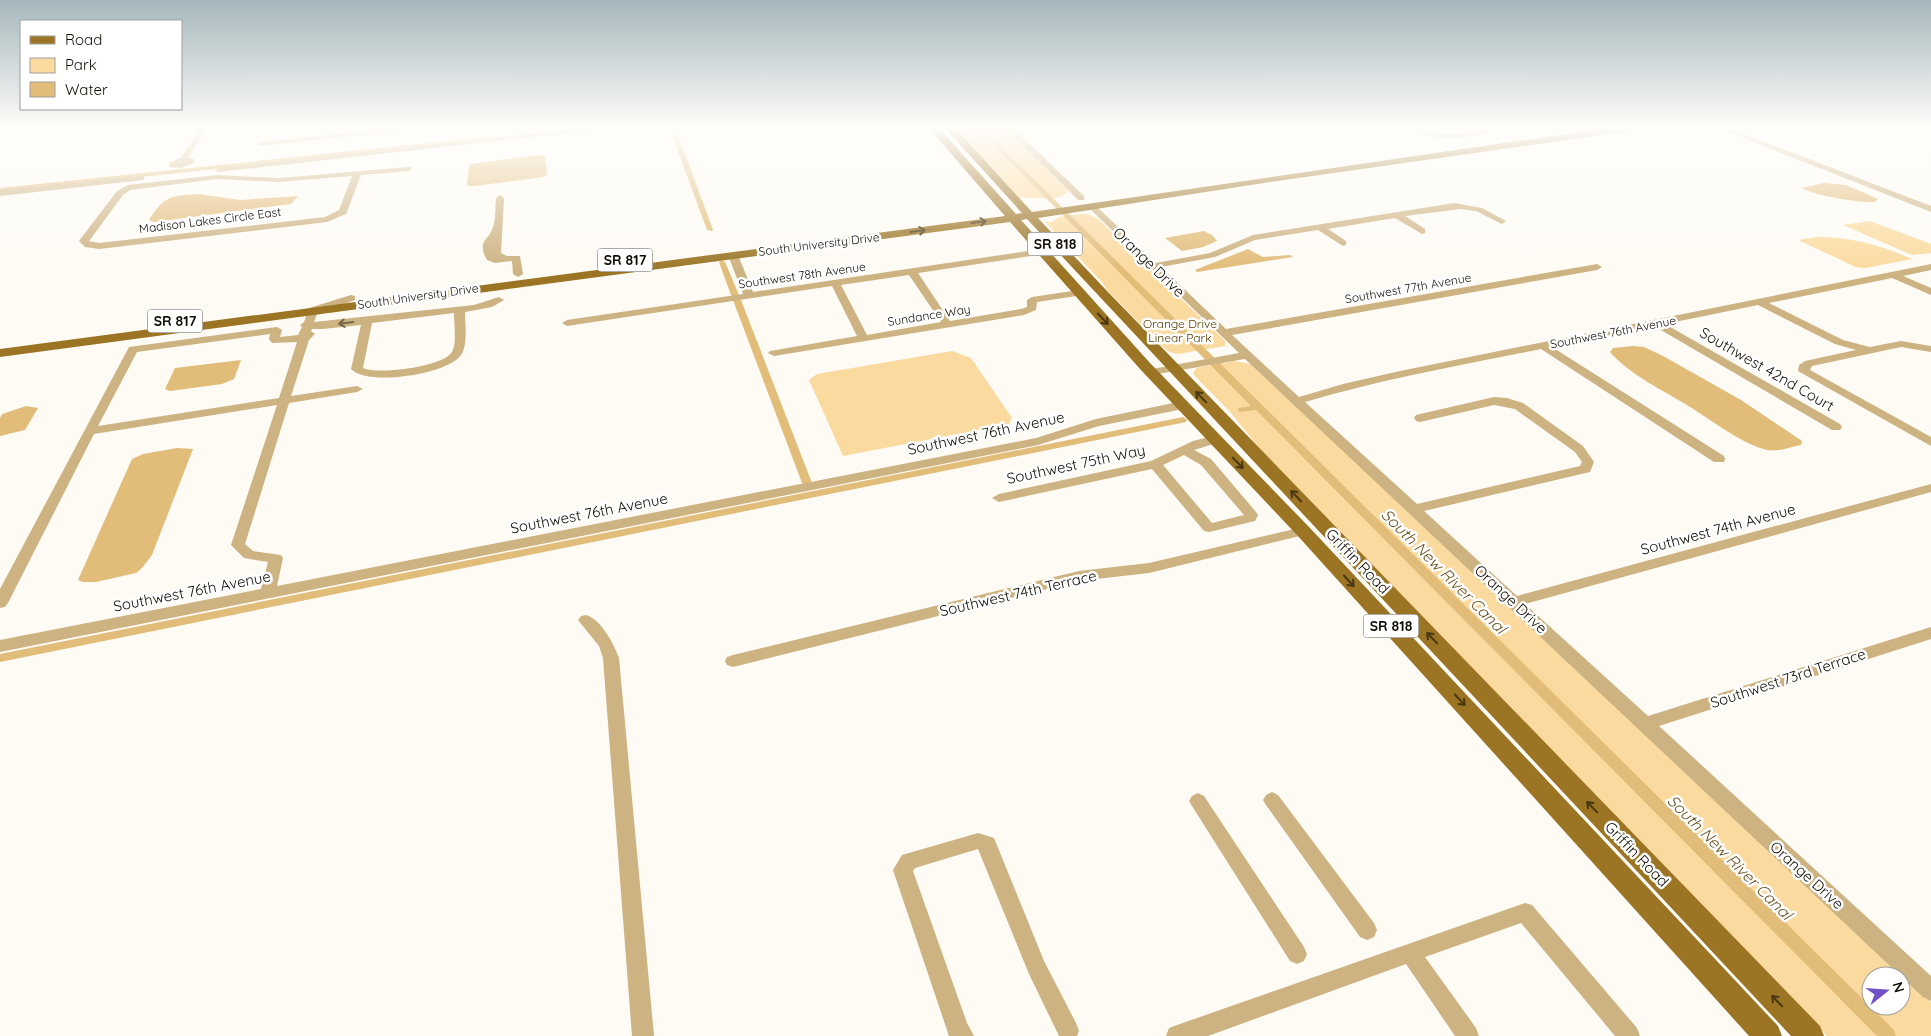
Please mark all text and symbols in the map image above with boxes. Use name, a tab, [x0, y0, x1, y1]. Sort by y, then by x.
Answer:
legend	[20, 20, 182, 110]
text: Road	[65, 30, 102, 49]
text: Park	[65, 55, 97, 74]
text: Water	[65, 80, 108, 99]
street label: Madison Lakes Circle East	[138, 204, 282, 236]
one-way arrow	[971, 217, 987, 227]
street label: Orange Drive	[1109, 223, 1189, 301]
one-way arrow	[910, 226, 926, 236]
street label: South University Drive	[758, 229, 881, 259]
road number: SR 818	[1028, 232, 1082, 255]
road number: SR 817	[598, 248, 652, 272]
street label: Southwest 78th Avenue	[737, 259, 867, 291]
street label: Southwest 77th Avenue	[1344, 269, 1473, 306]
street label: South University Drive	[357, 280, 480, 312]
street label: Sundance Way	[886, 301, 972, 329]
road number: SR 817	[148, 310, 202, 332]
one-way arrow	[1096, 312, 1108, 325]
street label: Southwest 76th Avenue	[1549, 312, 1677, 352]
park label: Orange Drive Linear Park	[1143, 316, 1217, 345]
one-way arrow	[338, 318, 354, 328]
street label: Southwest 42nd Court	[1696, 323, 1838, 415]
one-way arrow	[1195, 391, 1207, 403]
street label: Southwest 76th Avenue	[906, 407, 1066, 459]
street label: Southwest 75th Way	[1005, 440, 1147, 488]
one-way arrow	[1232, 456, 1244, 469]
street label: Southwest 76th Avenue	[509, 488, 669, 538]
one-way arrow	[1290, 490, 1302, 503]
street label: Southwest 74th Avenue	[1638, 499, 1798, 559]
water label: South New River Canal	[1377, 504, 1512, 639]
street label: Griffin Road	[1322, 524, 1394, 598]
street label: Orange Drive	[1471, 560, 1551, 638]
street label: Southwest 76th Avenue	[112, 566, 272, 616]
street label: Southwest 74th Terrace	[938, 566, 1098, 620]
one-way arrow	[1343, 575, 1355, 587]
road number: SR 818	[1364, 614, 1418, 638]
one-way arrow	[1426, 632, 1438, 645]
street label: Southwest 73rd Terrace	[1708, 644, 1868, 712]
one-way arrow	[1454, 694, 1466, 707]
water label: South New River Canal	[1663, 790, 1798, 925]
one-way arrow	[1586, 801, 1598, 813]
street label: Griffin Road	[1601, 817, 1673, 891]
street label: Orange Drive	[1766, 837, 1848, 913]
north arrow	[1861, 966, 1911, 1016]
text: N	[1888, 980, 1909, 995]
one-way arrow	[1771, 994, 1783, 1007]

